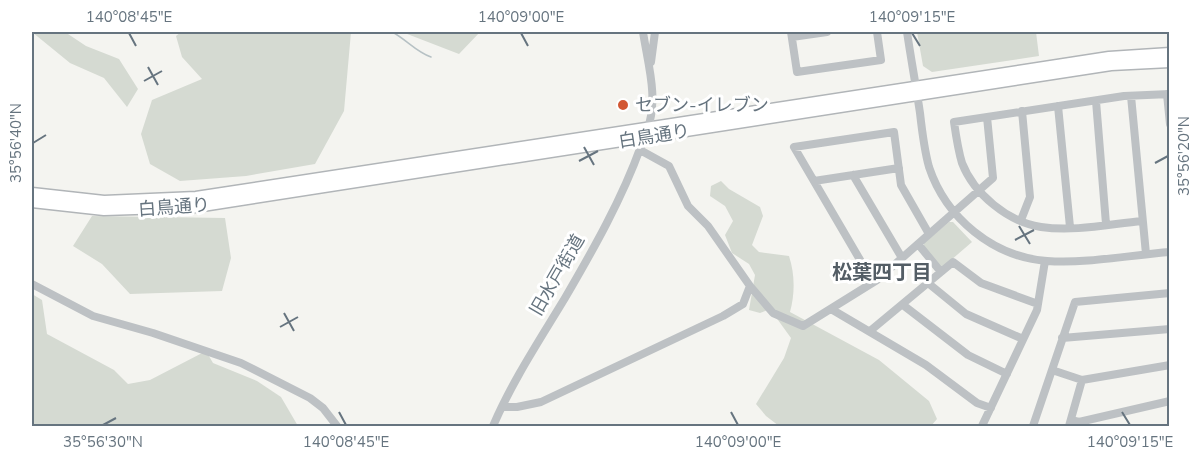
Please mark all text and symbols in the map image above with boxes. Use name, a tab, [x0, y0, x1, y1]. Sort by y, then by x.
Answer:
text: 140°08'45"E	[86, 7, 172, 27]
text: 140°09'00"E	[478, 7, 564, 27]
text: 140°09'15"E	[869, 7, 955, 27]
place label: セブン-イレブン	[635, 93, 769, 117]
marker: セブン-イレブン	[616, 98, 630, 112]
text: 35°56'40"N	[6, 103, 26, 183]
text: 35°56'20"N	[1174, 116, 1194, 196]
street label: 白鳥通り	[617, 119, 691, 153]
street label: 白鳥通り	[137, 193, 211, 221]
street label: 旧水戸街道	[524, 230, 590, 320]
district label: 松葉四丁目	[832, 259, 932, 286]
text: 35°56'30"N	[63, 432, 143, 452]
text: 140°08'45"E	[303, 432, 389, 452]
text: 140°09'00"E	[695, 432, 781, 452]
text: 140°09'15"E	[1087, 432, 1173, 452]

